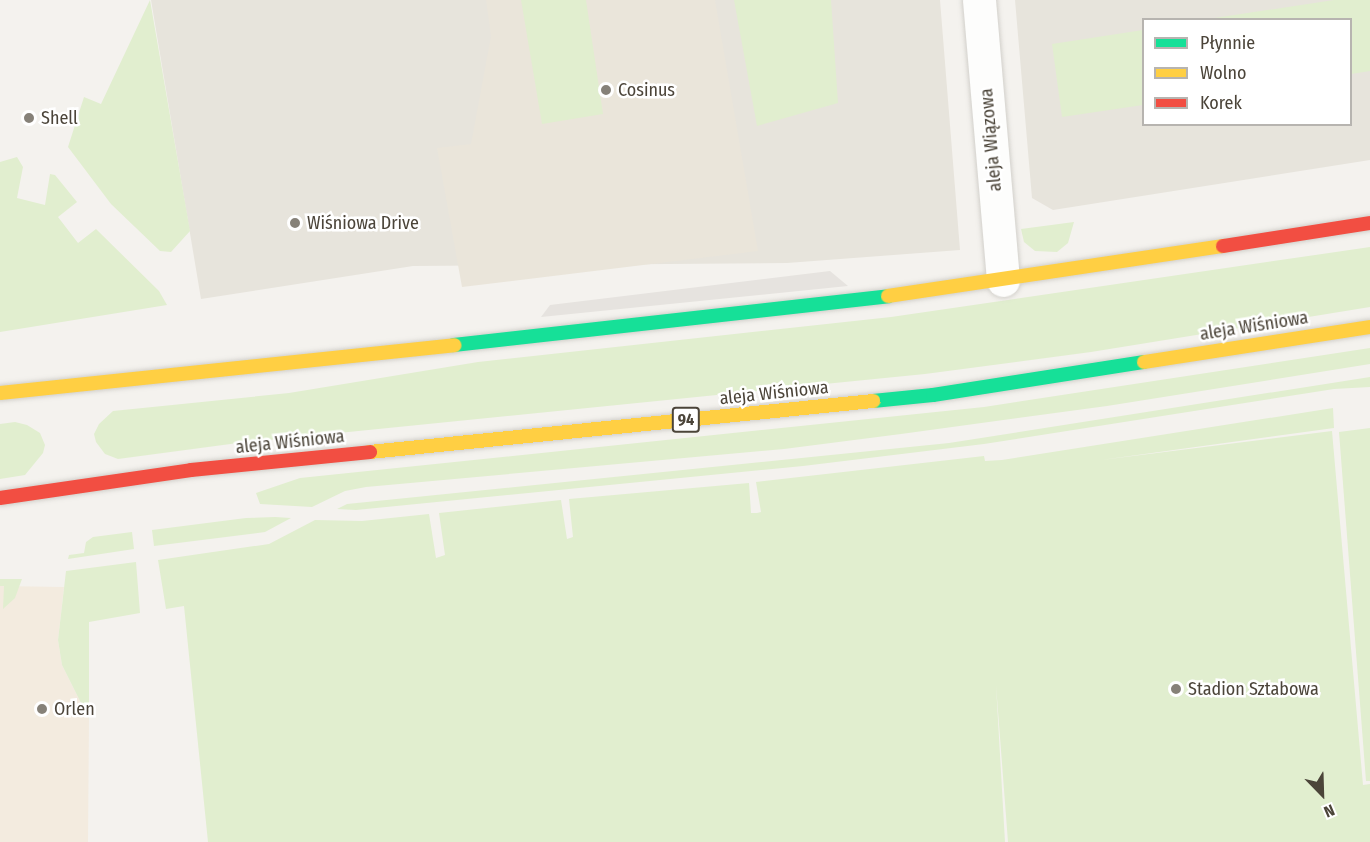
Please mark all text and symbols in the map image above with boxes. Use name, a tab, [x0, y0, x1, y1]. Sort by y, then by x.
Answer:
legend	[1142, 18, 1352, 126]
text: Płynnie	[1200, 32, 1255, 54]
text: Wolno	[1200, 62, 1246, 84]
place label: Cosinus	[618, 79, 675, 101]
marker: Cosinus	[599, 83, 613, 97]
street label: aleja Wiązowa	[976, 88, 1006, 192]
text: Korek	[1200, 92, 1242, 114]
place label: Shell	[41, 107, 78, 129]
marker: Shell	[22, 111, 36, 125]
place label: Wiśniowa Drive	[307, 212, 419, 234]
marker: Wiśniowa Drive	[288, 216, 302, 230]
street label: aleja Wiśniowa	[1198, 307, 1310, 345]
street label: aleja Wiśniowa	[718, 377, 830, 409]
road number: 94	[671, 407, 701, 433]
street label: aleja Wiśniowa	[234, 426, 346, 458]
place label: Stadion Sztabowa	[1188, 678, 1319, 700]
marker: Stadion Sztabowa	[1169, 682, 1183, 696]
place label: Orlen	[54, 698, 95, 720]
marker: Orlen	[35, 702, 49, 716]
north arrow	[1292, 764, 1352, 824]
text: N	[1321, 800, 1337, 822]

